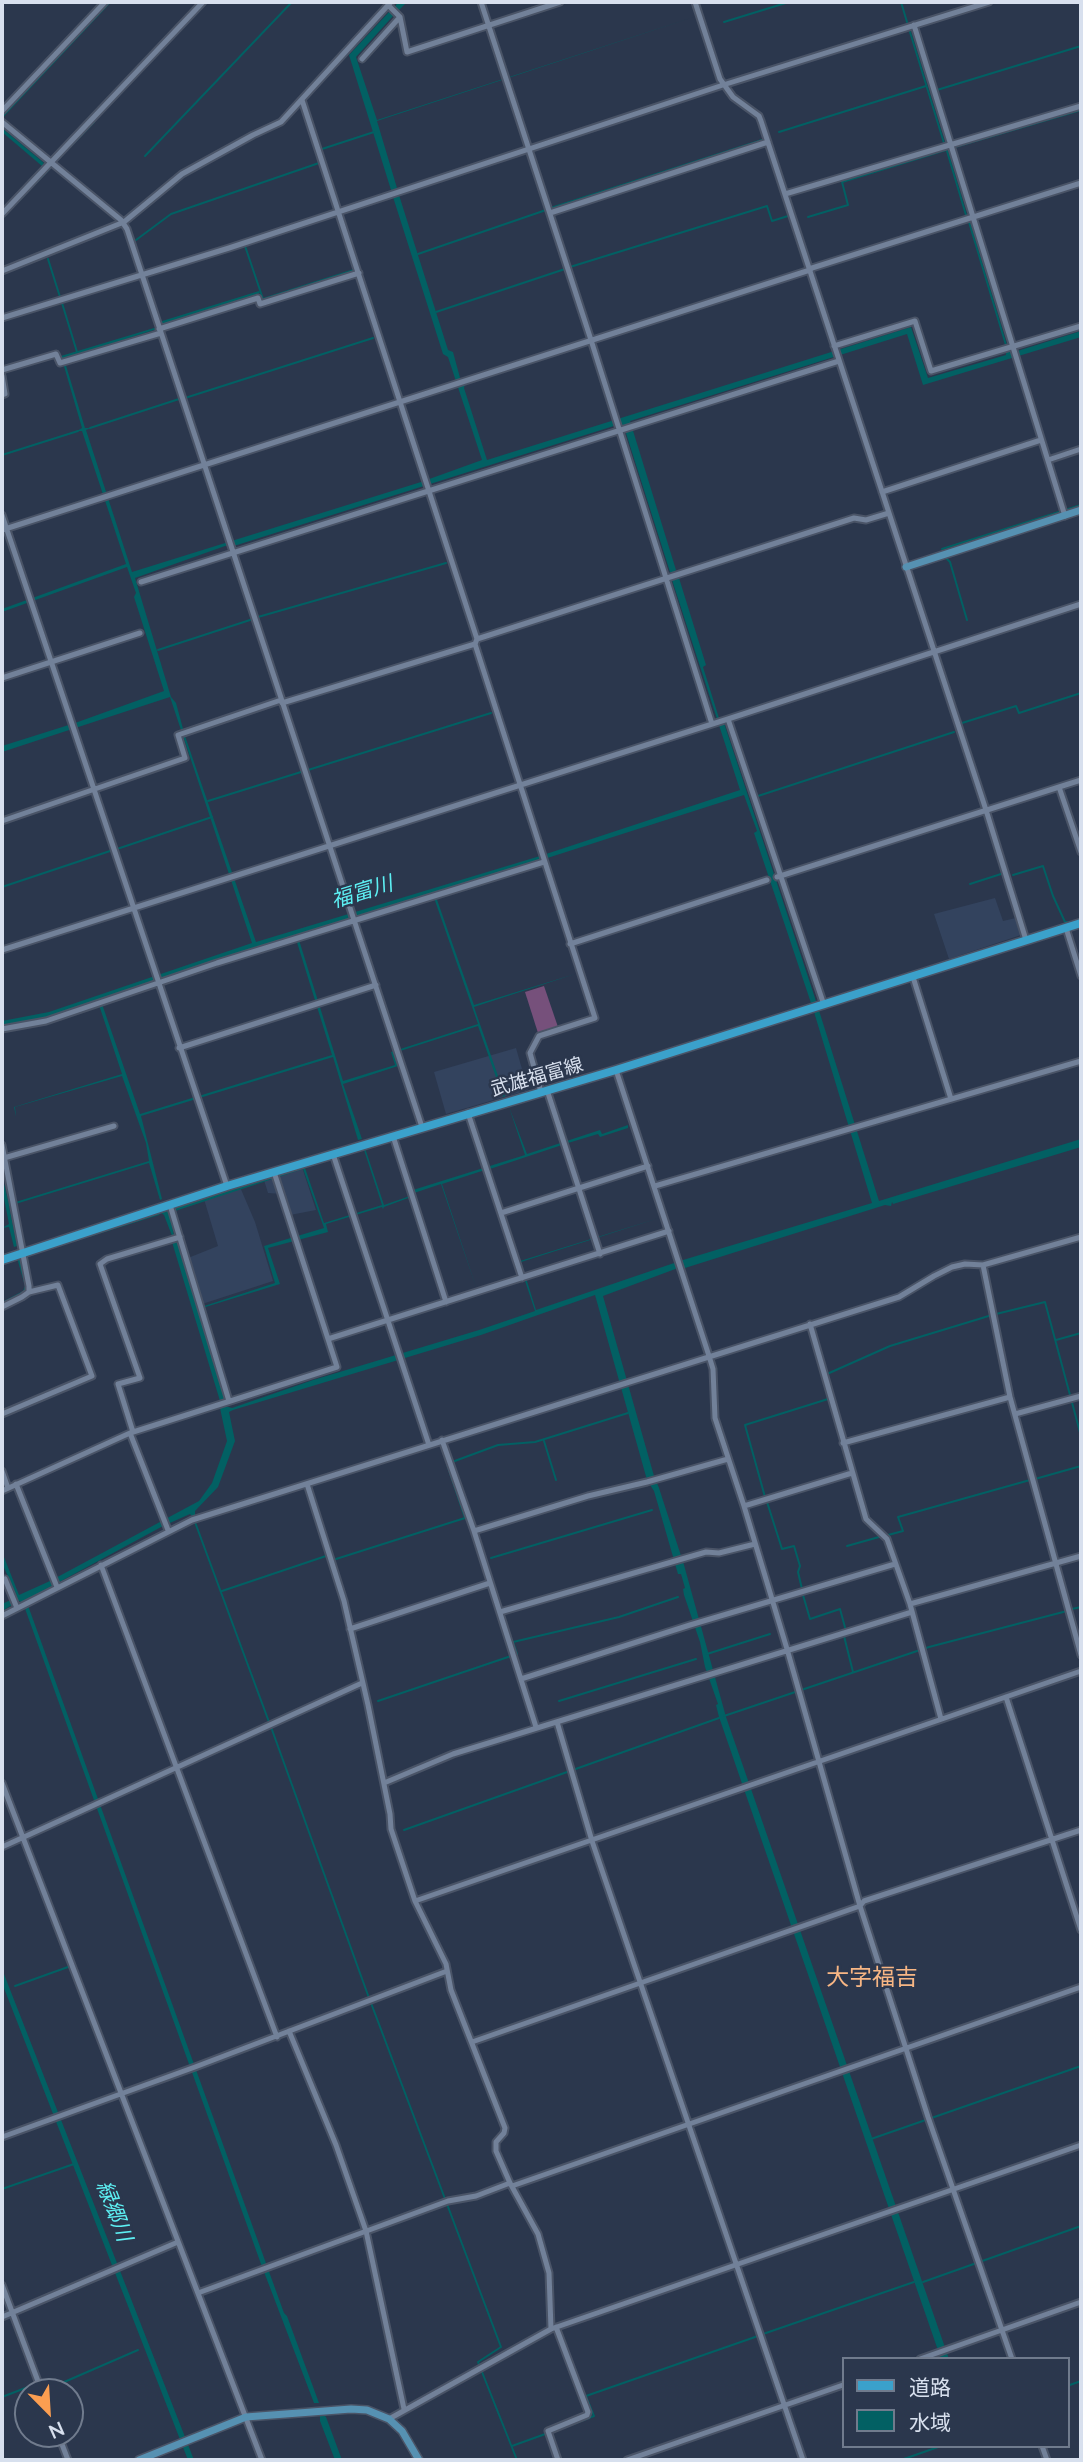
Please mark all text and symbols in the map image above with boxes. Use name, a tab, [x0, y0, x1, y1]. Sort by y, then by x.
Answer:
water label: 福富川	[328, 871, 396, 913]
street label: 武雄福富線	[488, 1053, 586, 1101]
district label: 大字福吉	[826, 1964, 918, 1992]
water label: 緑郷川	[91, 2177, 137, 2245]
legend	[842, 2357, 1069, 2448]
text: 道路	[909, 2374, 951, 2399]
north arrow	[14, 2378, 84, 2448]
text: 水域	[909, 2409, 951, 2434]
text: N	[46, 2417, 68, 2444]

